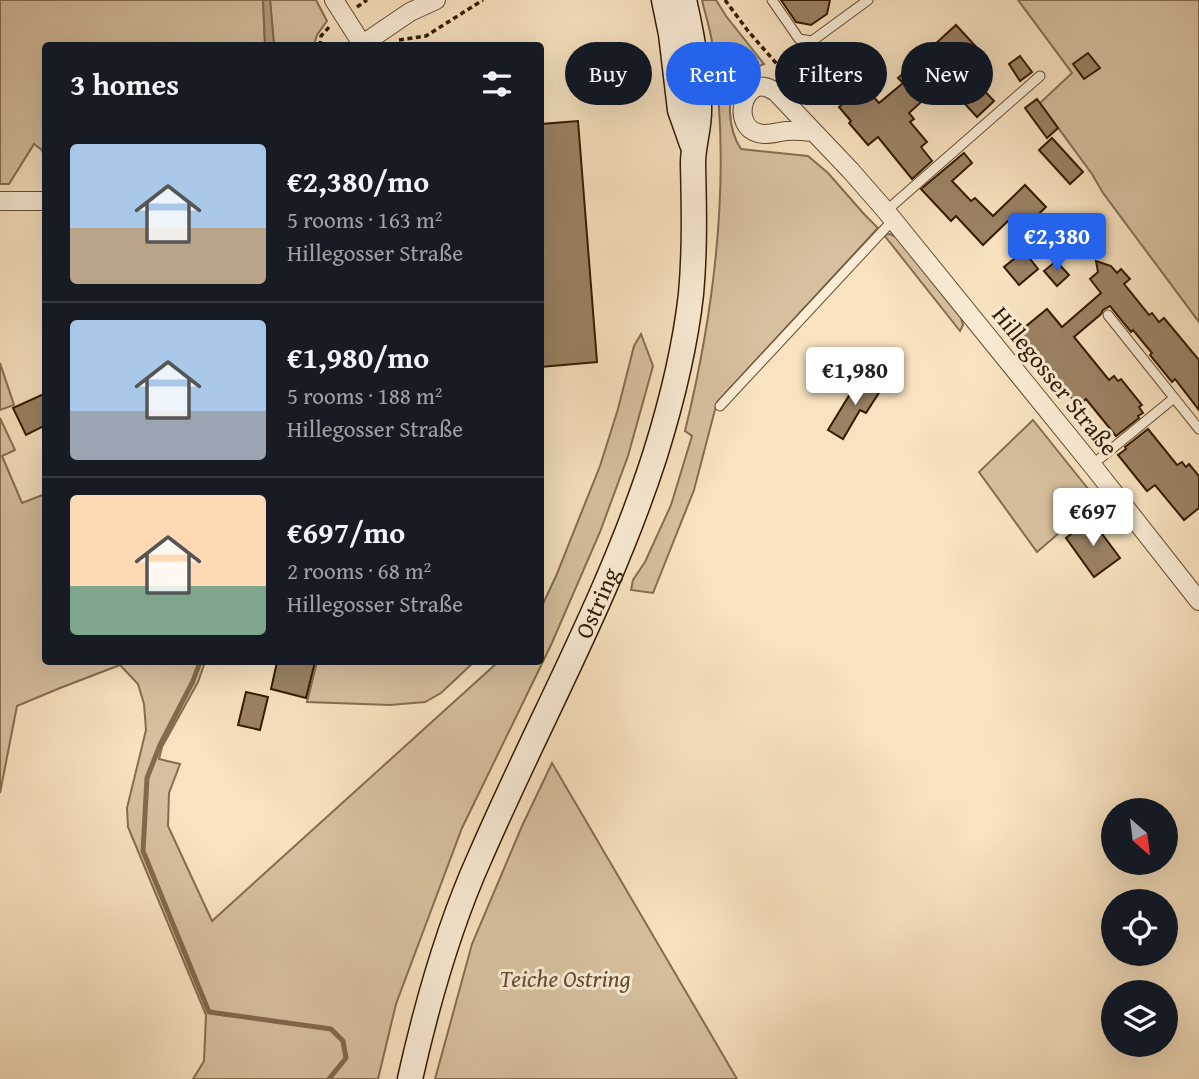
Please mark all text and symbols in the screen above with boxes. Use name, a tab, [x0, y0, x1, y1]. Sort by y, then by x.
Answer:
chip: Buy	[565, 42, 652, 105]
chip: Rent	[666, 42, 761, 105]
chip: Filters	[775, 42, 887, 105]
chip: New	[901, 42, 993, 105]
text: 3 homes	[70, 62, 179, 106]
icon: filters	[478, 65, 516, 103]
text: €2,380/mo	[287, 159, 429, 203]
icon: home	[126, 172, 210, 256]
text: 5 rooms · 163 m²	[287, 203, 442, 236]
pin: €2,380	[1000, 214, 1114, 273]
text: €2,380	[1024, 219, 1090, 252]
text: Hillegosser Straße	[287, 236, 463, 269]
street label: Hillegosser Straße	[984, 298, 1127, 463]
text: €1,980/mo	[287, 335, 429, 379]
icon: home	[126, 348, 210, 432]
pin: €1,980	[798, 348, 912, 407]
text: €1,980	[822, 353, 888, 386]
text: 5 rooms · 188 m²	[287, 379, 442, 412]
text: Hillegosser Straße	[287, 412, 463, 445]
pin: €697	[1052, 489, 1134, 548]
text: €697	[1069, 494, 1117, 527]
text: €697/mo	[287, 510, 405, 554]
icon: home	[126, 523, 210, 607]
text: 2 rooms · 68 m²	[287, 554, 431, 587]
street label: Ostring	[566, 562, 628, 644]
text: Hillegosser Straße	[287, 587, 463, 620]
north arrow	[1101, 798, 1178, 875]
map controls	[1101, 798, 1178, 1057]
button: locate	[1101, 889, 1178, 966]
park label: Teiche Ostring	[499, 961, 631, 996]
button: layers	[1101, 980, 1178, 1057]

